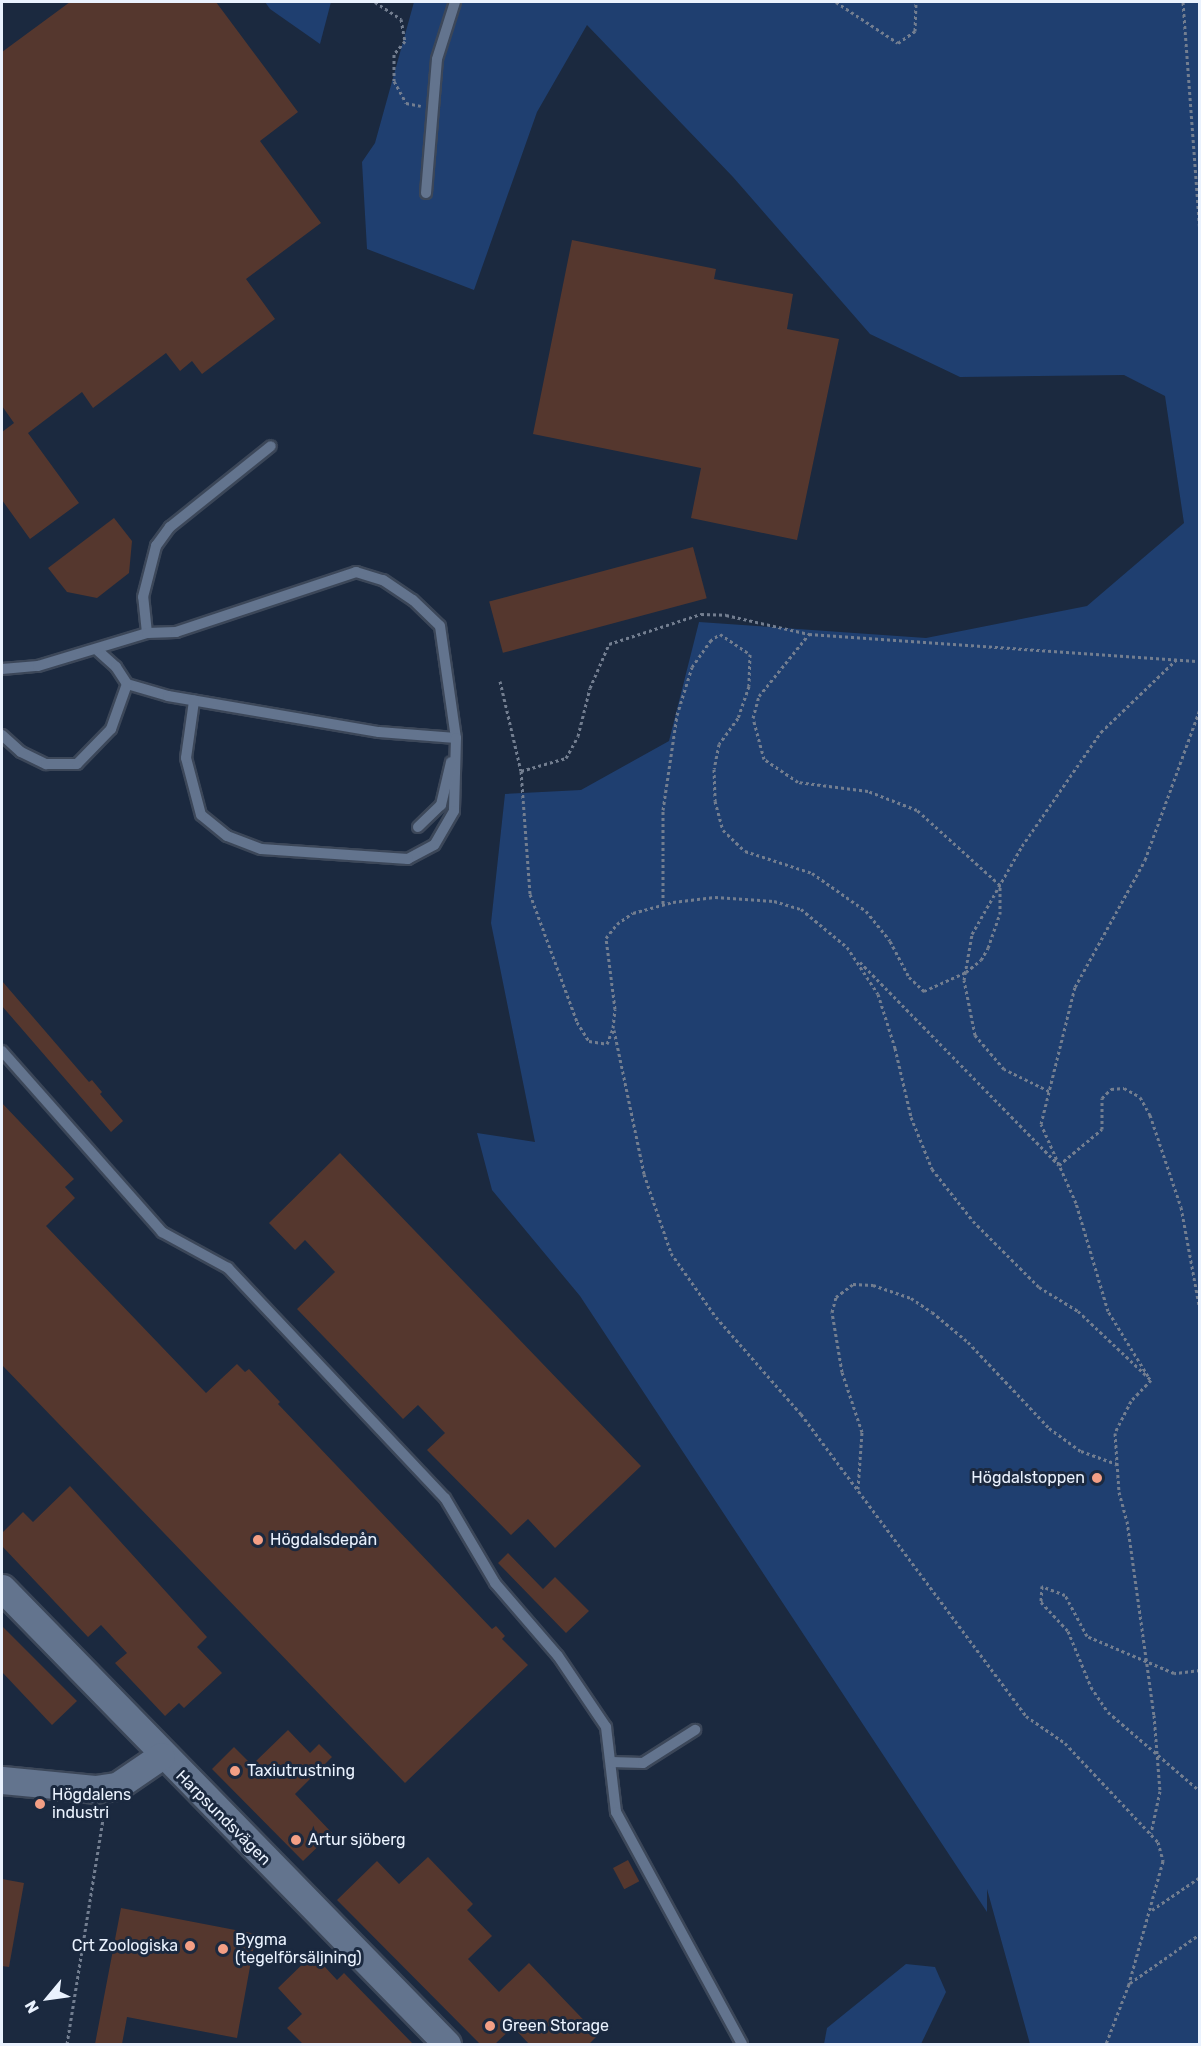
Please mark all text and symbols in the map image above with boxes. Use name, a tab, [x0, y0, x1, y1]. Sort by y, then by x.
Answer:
place label: Högdalstoppen	[971, 1468, 1085, 1488]
marker: Högdalstoppen	[1090, 1471, 1104, 1485]
place label: Högdalsdepån	[270, 1530, 377, 1550]
marker: Högdalsdepån	[251, 1533, 265, 1547]
place label: Taxiutrustning	[247, 1761, 355, 1781]
marker: Taxiutrustning	[228, 1764, 242, 1778]
street label: Harpsundsvägen	[172, 1767, 274, 1869]
place label: Högdalens industri	[52, 1785, 131, 1823]
marker: Högdalens industri	[33, 1797, 47, 1811]
place label: Artur sjöberg	[308, 1830, 406, 1850]
marker: Artur sjöberg	[289, 1833, 303, 1847]
place label: Bygma (tegelförsäljning)	[235, 1930, 362, 1968]
place label: Crt Zoologiska	[72, 1936, 178, 1956]
marker: Crt Zoologiska	[183, 1939, 197, 1953]
marker: Bygma (tegelförsäljning)	[216, 1942, 230, 1956]
north arrow	[18, 1968, 78, 2028]
text: N	[21, 1997, 43, 2017]
place label: Green Storage	[502, 2016, 609, 2036]
marker: Green Storage	[483, 2019, 497, 2033]

